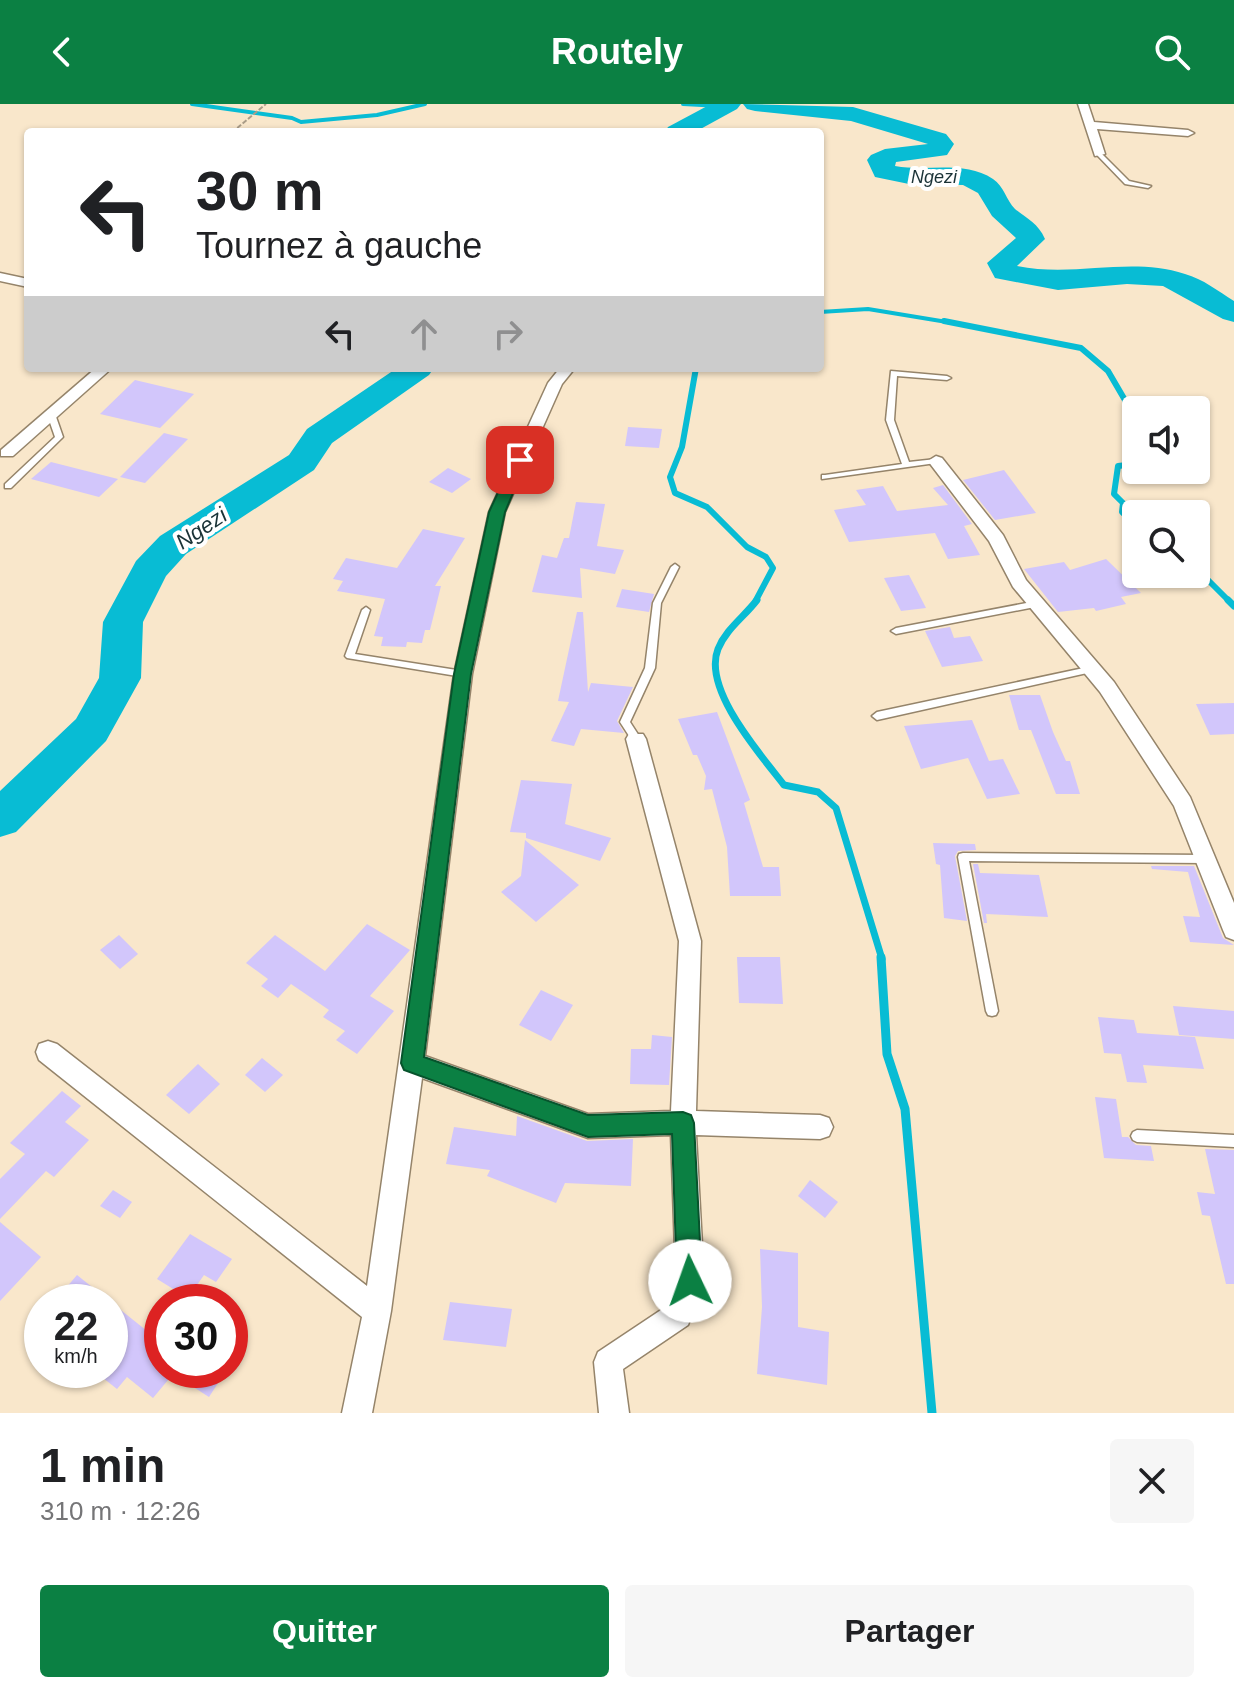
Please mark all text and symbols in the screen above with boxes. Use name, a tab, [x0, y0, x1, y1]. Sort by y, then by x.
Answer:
icon: back	[40, 30, 84, 74]
icon: search	[1150, 30, 1194, 74]
text: Routely	[551, 31, 683, 72]
text: 30 m	[196, 159, 324, 222]
icon: left	[64, 160, 168, 264]
water label: Ngezi	[911, 167, 958, 187]
text: Tournez à gauche	[196, 225, 482, 266]
icon: left	[318, 312, 362, 356]
icon: ahead	[402, 312, 446, 356]
icon: right	[486, 312, 530, 356]
map controls	[1122, 396, 1210, 588]
button: sound	[1122, 396, 1210, 484]
pin	[486, 426, 554, 494]
icon: arrive	[498, 438, 542, 482]
button: search	[1122, 500, 1210, 588]
water label: Ngezi	[171, 502, 233, 555]
position arrow	[648, 1239, 732, 1323]
speed limit sign: 30	[144, 1284, 248, 1388]
text: 22	[54, 1304, 98, 1348]
text: km/h	[54, 1345, 98, 1367]
text: 1 min	[40, 1439, 165, 1492]
button: close	[1110, 1439, 1194, 1523]
text: 310 m · 12:26	[40, 1496, 200, 1526]
button: Quitter	[40, 1585, 609, 1677]
button: Partager	[625, 1585, 1194, 1677]

